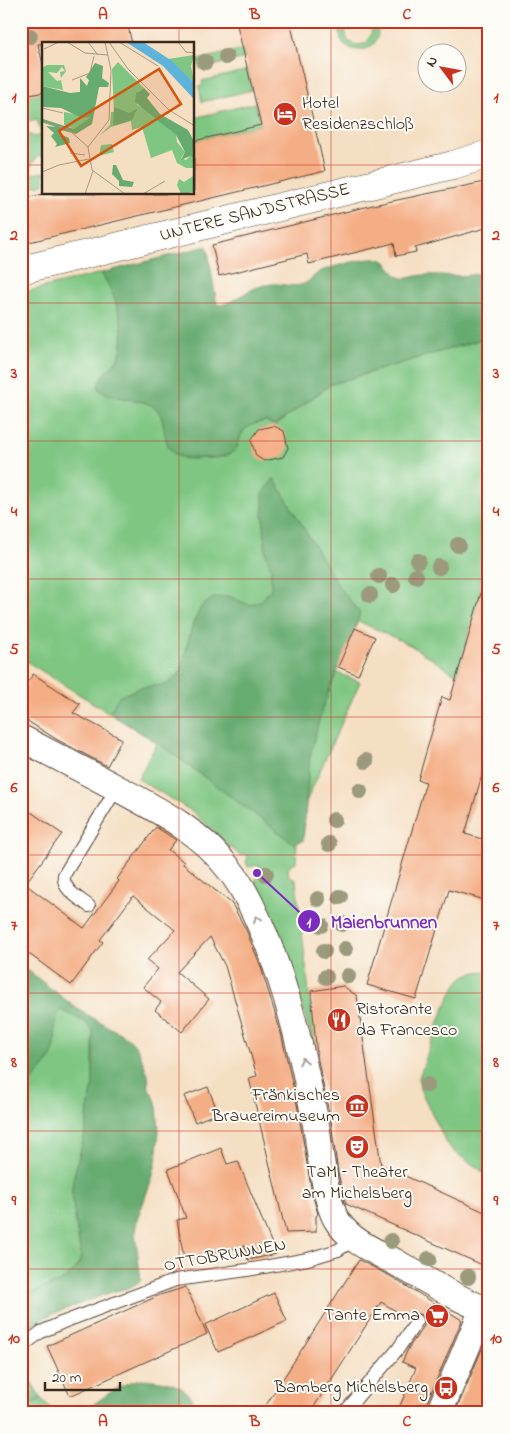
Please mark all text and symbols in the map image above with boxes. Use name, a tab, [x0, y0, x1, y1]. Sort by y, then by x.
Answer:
text: A	[98, 3, 108, 27]
text: B	[249, 3, 261, 27]
text: C	[403, 3, 412, 27]
inset map	[42, 42, 195, 195]
north arrow	[418, 42, 468, 92]
text: N	[421, 52, 444, 71]
text: 1	[11, 86, 17, 110]
text: 1	[493, 86, 499, 110]
place label: Hotel Residenzschloß	[302, 91, 414, 138]
hotel icon: Hotel Residenzschloß	[272, 101, 298, 127]
street label: UNTERE SANDSTRASSE	[157, 177, 353, 249]
text: 2	[9, 224, 18, 248]
text: 2	[491, 224, 500, 248]
text: 3	[10, 362, 18, 386]
text: 3	[492, 362, 500, 386]
text: 4	[10, 500, 18, 524]
text: 4	[492, 500, 500, 524]
text: 5	[9, 638, 19, 662]
text: 5	[491, 638, 501, 662]
text: 6	[9, 776, 18, 800]
text: 6	[491, 776, 500, 800]
callout: Maienbrunnen	[296, 904, 448, 938]
text: Maienbrunnen	[331, 910, 437, 937]
text: 1	[307, 912, 312, 934]
text: 7	[11, 914, 18, 938]
text: 7	[493, 914, 500, 938]
one-way arrow	[253, 915, 263, 924]
place label: Ristorante da Francesco	[356, 997, 457, 1044]
restaurant icon: Ristorante da Francesco	[326, 1007, 352, 1033]
text: 8	[10, 1051, 17, 1075]
text: 8	[492, 1051, 499, 1075]
one-way arrow	[298, 1056, 308, 1065]
place label: Fränkisches Brauereimuseum	[211, 1083, 340, 1130]
museum icon: Fränkisches Brauereimuseum	[344, 1093, 370, 1119]
theatre icon: TaM – Theater am Michelsberg	[344, 1134, 370, 1160]
place label: TaM – Theater am Michelsberg	[302, 1160, 412, 1208]
text: 9	[11, 1189, 17, 1213]
text: 9	[493, 1189, 499, 1213]
street label: OTTOBRUNNEN	[162, 1232, 288, 1280]
place label: Tante Emma	[324, 1303, 420, 1329]
supermarket icon: Tante Emma	[424, 1303, 450, 1329]
text: 10	[8, 1327, 20, 1351]
text: 10	[490, 1327, 502, 1351]
scale bar	[45, 1359, 120, 1391]
text: 20 m	[52, 1367, 82, 1389]
place label: Bamberg Michelsberg	[273, 1375, 428, 1402]
bus stop icon: Bamberg Michelsberg	[433, 1375, 459, 1401]
text: A	[98, 1410, 108, 1434]
text: B	[249, 1410, 261, 1434]
text: C	[403, 1410, 412, 1434]

